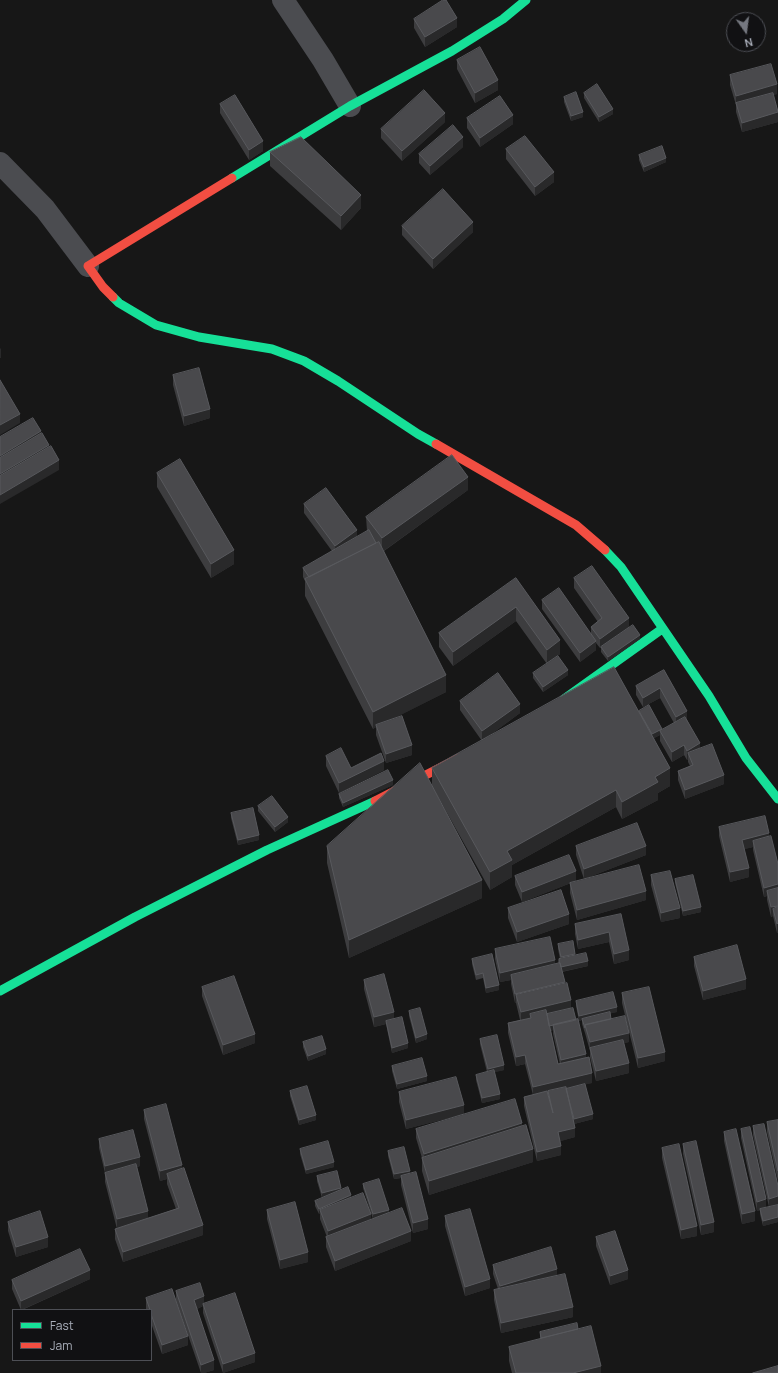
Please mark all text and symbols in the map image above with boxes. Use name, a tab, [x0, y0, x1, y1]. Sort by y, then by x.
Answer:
north arrow	[726, 12, 766, 52]
text: N	[743, 35, 754, 51]
legend	[12, 1309, 152, 1361]
text: Fast	[50, 1317, 74, 1334]
text: Jam	[50, 1337, 72, 1354]

